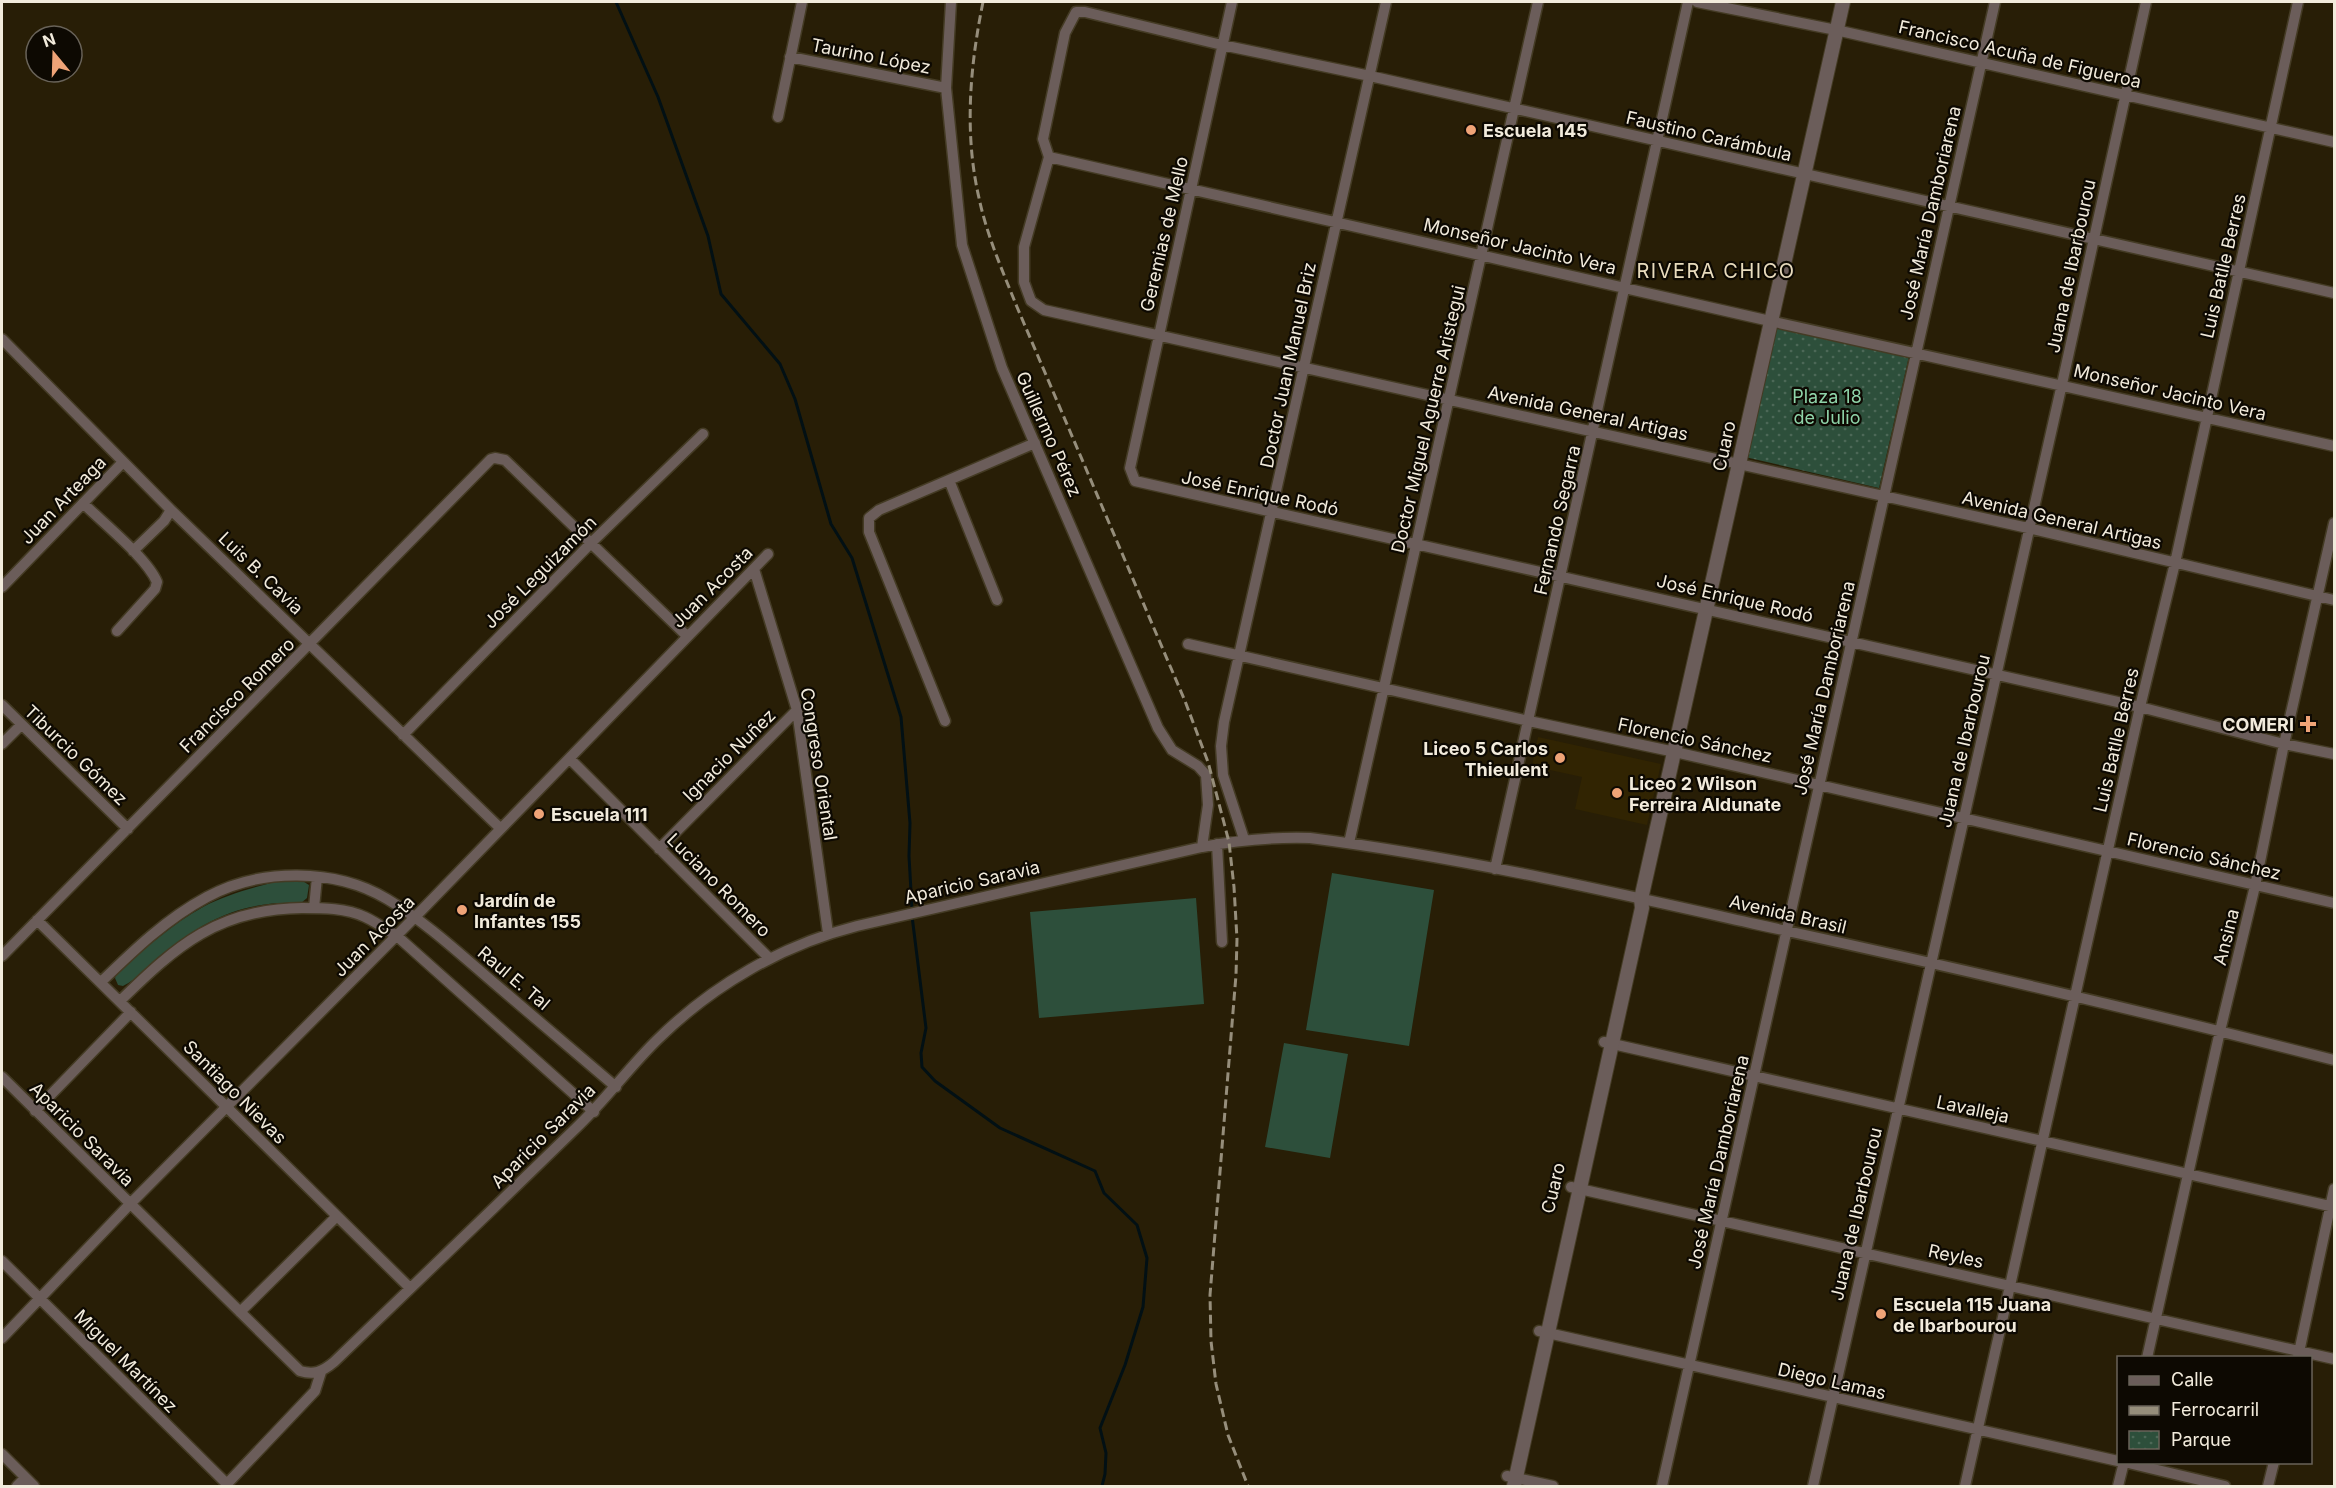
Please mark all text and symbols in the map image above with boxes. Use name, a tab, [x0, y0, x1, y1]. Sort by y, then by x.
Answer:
street label: Francisco Acuña de Figueroa	[1897, 16, 2143, 92]
north arrow	[24, 24, 84, 84]
text: N	[40, 28, 58, 51]
street label: Taurino López	[810, 34, 932, 78]
street label: José María Damboriarena	[1895, 104, 1965, 322]
street label: Faustino Carámbula	[1624, 107, 1794, 165]
place label: Escuela 145	[1483, 120, 1588, 141]
marker: Escuela 145	[1464, 123, 1478, 137]
street label: Geremias de Mello	[1136, 154, 1192, 314]
street label: Juana de Ibarbourou	[2042, 177, 2100, 355]
street label: Luis Batlle Berres	[2196, 192, 2250, 340]
street label: Monseñor Jacinto Vera	[1422, 214, 1618, 278]
district label: RIVERA CHICO	[1636, 259, 1796, 283]
street label: Doctor Juan Manuel Briz	[1256, 260, 1320, 470]
street label: Doctor Miguel Aguerre Aristegui	[1387, 283, 1469, 555]
street label: Monseñor Jacinto Vera	[2072, 360, 2268, 424]
street label: Guillermo Pérez	[1012, 368, 1086, 500]
street label: Avenida General Artigas	[1486, 381, 1690, 445]
park label: Plaza 18 de Julio	[1792, 386, 1862, 428]
street label: Cuaro	[1708, 419, 1740, 473]
street label: Fernando Segarra	[1530, 443, 1584, 597]
street label: Juan Arteaga	[16, 452, 110, 548]
street label: José Enrique Rodó	[1179, 466, 1341, 520]
street label: Avenida General Artigas	[1960, 487, 2164, 553]
street label: José Leguizamón	[480, 512, 600, 632]
street label: Luis B. Cavia	[214, 527, 308, 619]
street label: Juan Acosta	[667, 542, 757, 632]
street label: José Enrique Rodó	[1655, 570, 1815, 626]
street label: José María Damboriarena	[1789, 579, 1859, 797]
street label: Francisco Romero	[175, 633, 299, 757]
street label: Juana de Ibarbourou	[1934, 652, 1994, 830]
street label: Luis Batlle Berres	[2089, 666, 2143, 814]
street label: Congreso Oriental	[797, 686, 841, 842]
street label: Tiburcio Gómez	[20, 701, 132, 809]
street label: Ignacio Nuñez	[678, 704, 780, 806]
street label: Florencio Sánchez	[1616, 713, 1774, 767]
place label: COMERI	[2222, 714, 2294, 735]
marker: COMERI	[2299, 715, 2317, 733]
place label: Liceo 5 Carlos Thieulent	[1423, 738, 1548, 780]
marker: Liceo 5 Carlos Thieulent	[1553, 751, 1567, 765]
place label: Liceo 2 Wilson Ferreira Aldunate	[1629, 773, 1781, 815]
marker: Liceo 2 Wilson Ferreira Aldunate	[1610, 786, 1624, 800]
place label: Escuela 111	[551, 804, 647, 825]
marker: Escuela 111	[532, 807, 546, 821]
street label: Florencio Sánchez	[2125, 828, 2283, 884]
street label: Luciano Romero	[663, 829, 775, 941]
street label: Aparicio Saravia	[902, 856, 1042, 908]
place label: Jardín de Infantes 155	[474, 890, 581, 932]
street label: Avenida Brasil	[1727, 890, 1849, 938]
street label: Juan Acosta	[329, 891, 419, 981]
marker: Jardín de Infantes 155	[455, 903, 469, 917]
street label: Ansina	[2209, 906, 2243, 968]
street label: Raul E. Tal	[474, 942, 554, 1014]
street label: Santiago Nievas	[179, 1036, 291, 1148]
street label: José María Damboriarena	[1683, 1053, 1753, 1271]
street label: Aparicio Saravia	[26, 1078, 138, 1190]
street label: Aparicio Saravia	[487, 1080, 599, 1192]
street label: Lavalleja	[1935, 1091, 2011, 1127]
street label: Juana de Ibarbourou	[1826, 1125, 1886, 1303]
street label: Cuaro	[1537, 1161, 1569, 1215]
street label: Reyles	[1926, 1240, 1986, 1272]
place label: Escuela 115 Juana de Ibarbourou	[1893, 1294, 2051, 1336]
street label: Miguel Martínez	[70, 1305, 182, 1417]
marker: Escuela 115 Juana de Ibarbourou	[1874, 1307, 1888, 1321]
legend	[2117, 1356, 2312, 1464]
street label: Diego Lamas	[1776, 1358, 1888, 1404]
text: Calle	[2171, 1369, 2213, 1390]
text: Ferrocarril	[2171, 1399, 2259, 1420]
text: Parque	[2171, 1429, 2231, 1450]

